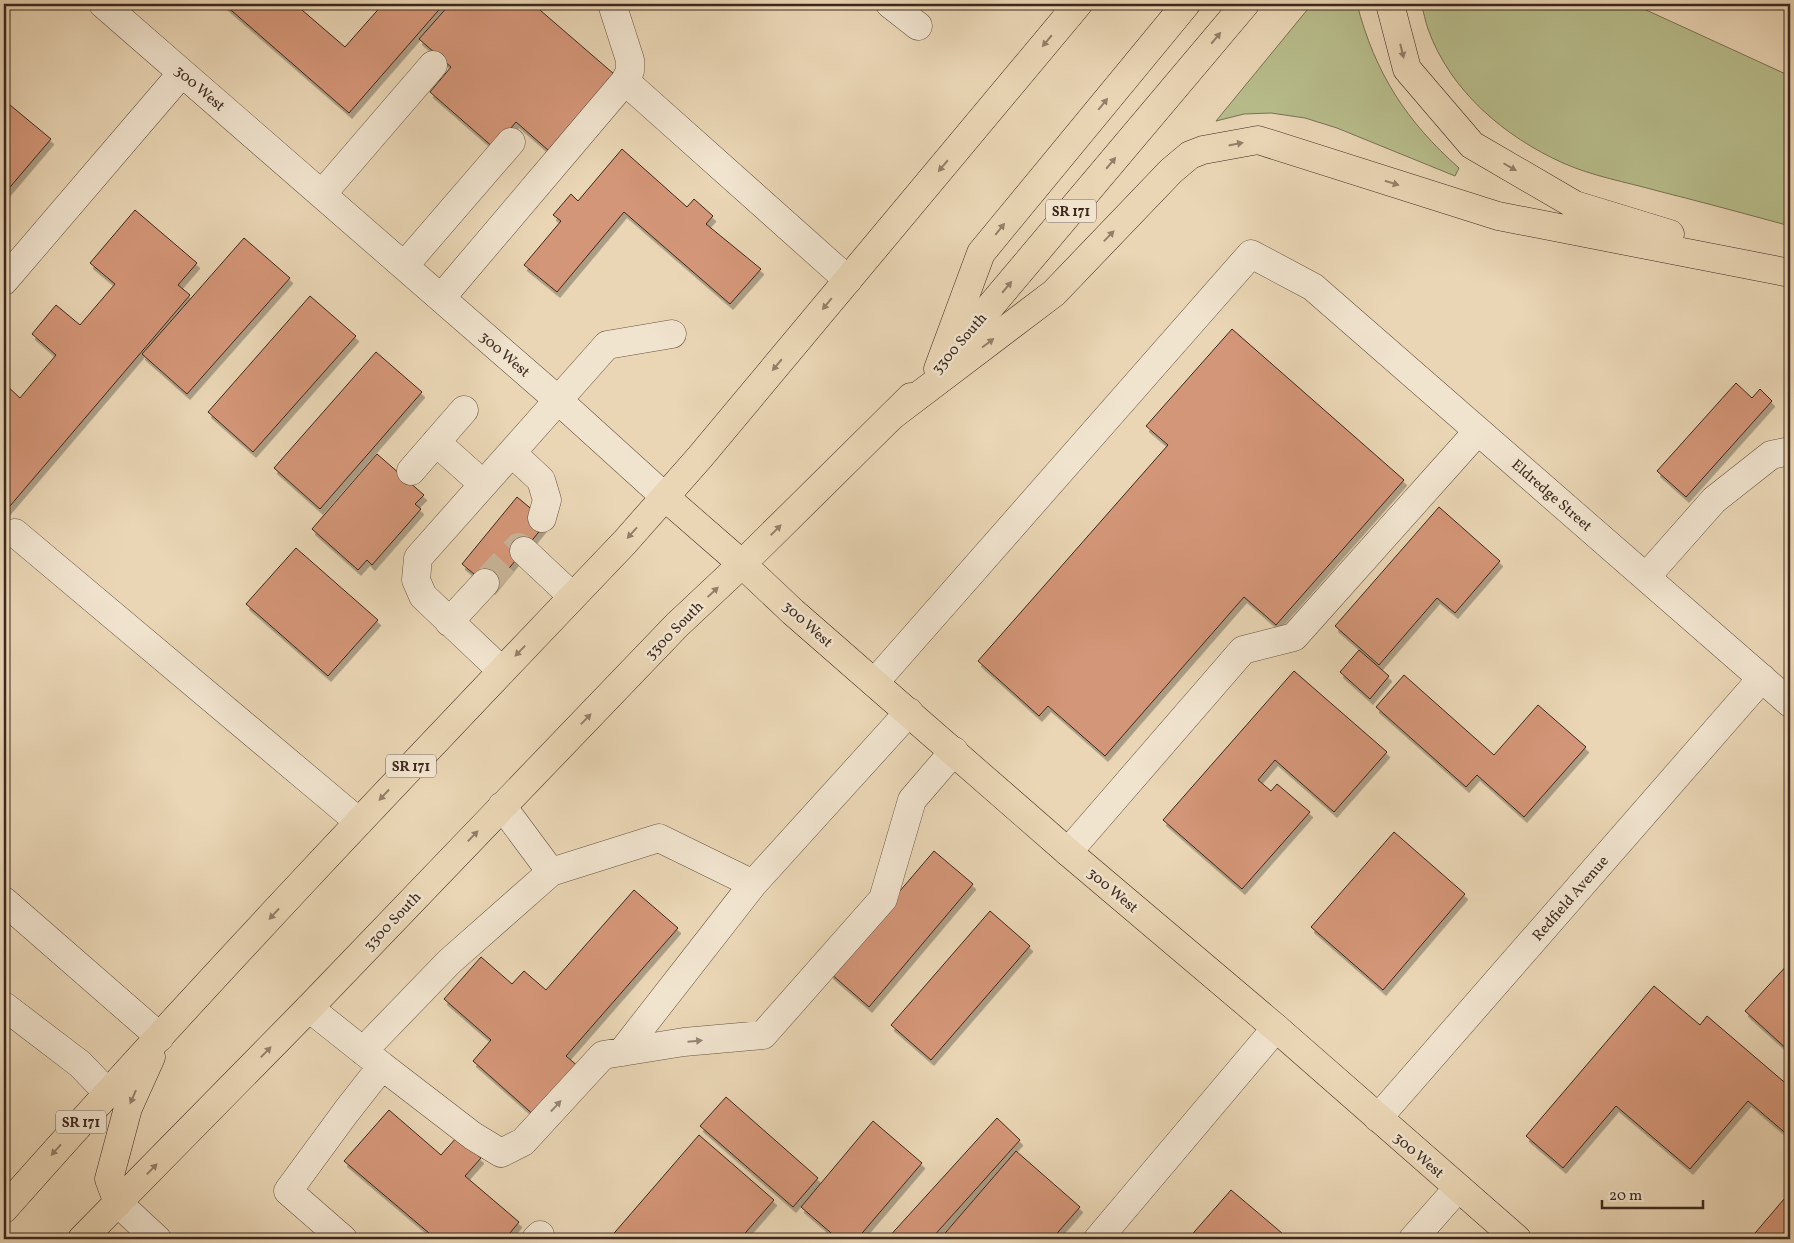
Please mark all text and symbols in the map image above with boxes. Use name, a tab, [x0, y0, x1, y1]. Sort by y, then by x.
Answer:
one-way arrow	[1210, 32, 1221, 45]
one-way arrow	[1041, 35, 1052, 48]
one-way arrow	[1398, 44, 1406, 59]
street label: 300 West	[169, 61, 229, 117]
one-way arrow	[1097, 98, 1108, 110]
one-way arrow	[1229, 140, 1244, 148]
one-way arrow	[1106, 157, 1117, 170]
one-way arrow	[937, 159, 948, 172]
one-way arrow	[1503, 163, 1516, 172]
one-way arrow	[1384, 179, 1399, 187]
road number: SR 171	[1046, 200, 1096, 222]
one-way arrow	[994, 224, 1006, 236]
one-way arrow	[1103, 230, 1115, 242]
one-way arrow	[1001, 281, 1012, 294]
one-way arrow	[822, 298, 833, 311]
street label: 3300 South	[928, 309, 993, 379]
street label: 300 West	[474, 327, 534, 383]
one-way arrow	[981, 338, 994, 349]
one-way arrow	[771, 358, 782, 371]
street label: Eldredge Street	[1506, 455, 1596, 537]
one-way arrow	[770, 524, 782, 536]
one-way arrow	[626, 527, 638, 539]
one-way arrow	[706, 586, 719, 597]
street label: 3300 South	[641, 597, 709, 665]
street label: 300 West	[777, 597, 837, 653]
one-way arrow	[514, 645, 526, 657]
one-way arrow	[580, 714, 592, 726]
road number: SR 171	[386, 754, 436, 778]
one-way arrow	[378, 788, 390, 800]
one-way arrow	[467, 831, 479, 843]
street label: Redfield Avenue	[1528, 852, 1614, 946]
street label: 300 West	[1082, 864, 1142, 919]
street label: 3300 South	[359, 888, 427, 956]
one-way arrow	[268, 907, 280, 919]
one-way arrow	[687, 1037, 703, 1045]
one-way arrow	[259, 1047, 271, 1059]
one-way arrow	[128, 1090, 136, 1104]
one-way arrow	[550, 1101, 562, 1113]
road number: SR 171	[56, 1110, 106, 1134]
street label: 300 West	[1388, 1128, 1448, 1184]
one-way arrow	[50, 1144, 62, 1156]
one-way arrow	[146, 1163, 158, 1175]
scale bar	[1602, 1178, 1703, 1210]
text: 20 m	[1609, 1186, 1642, 1207]

